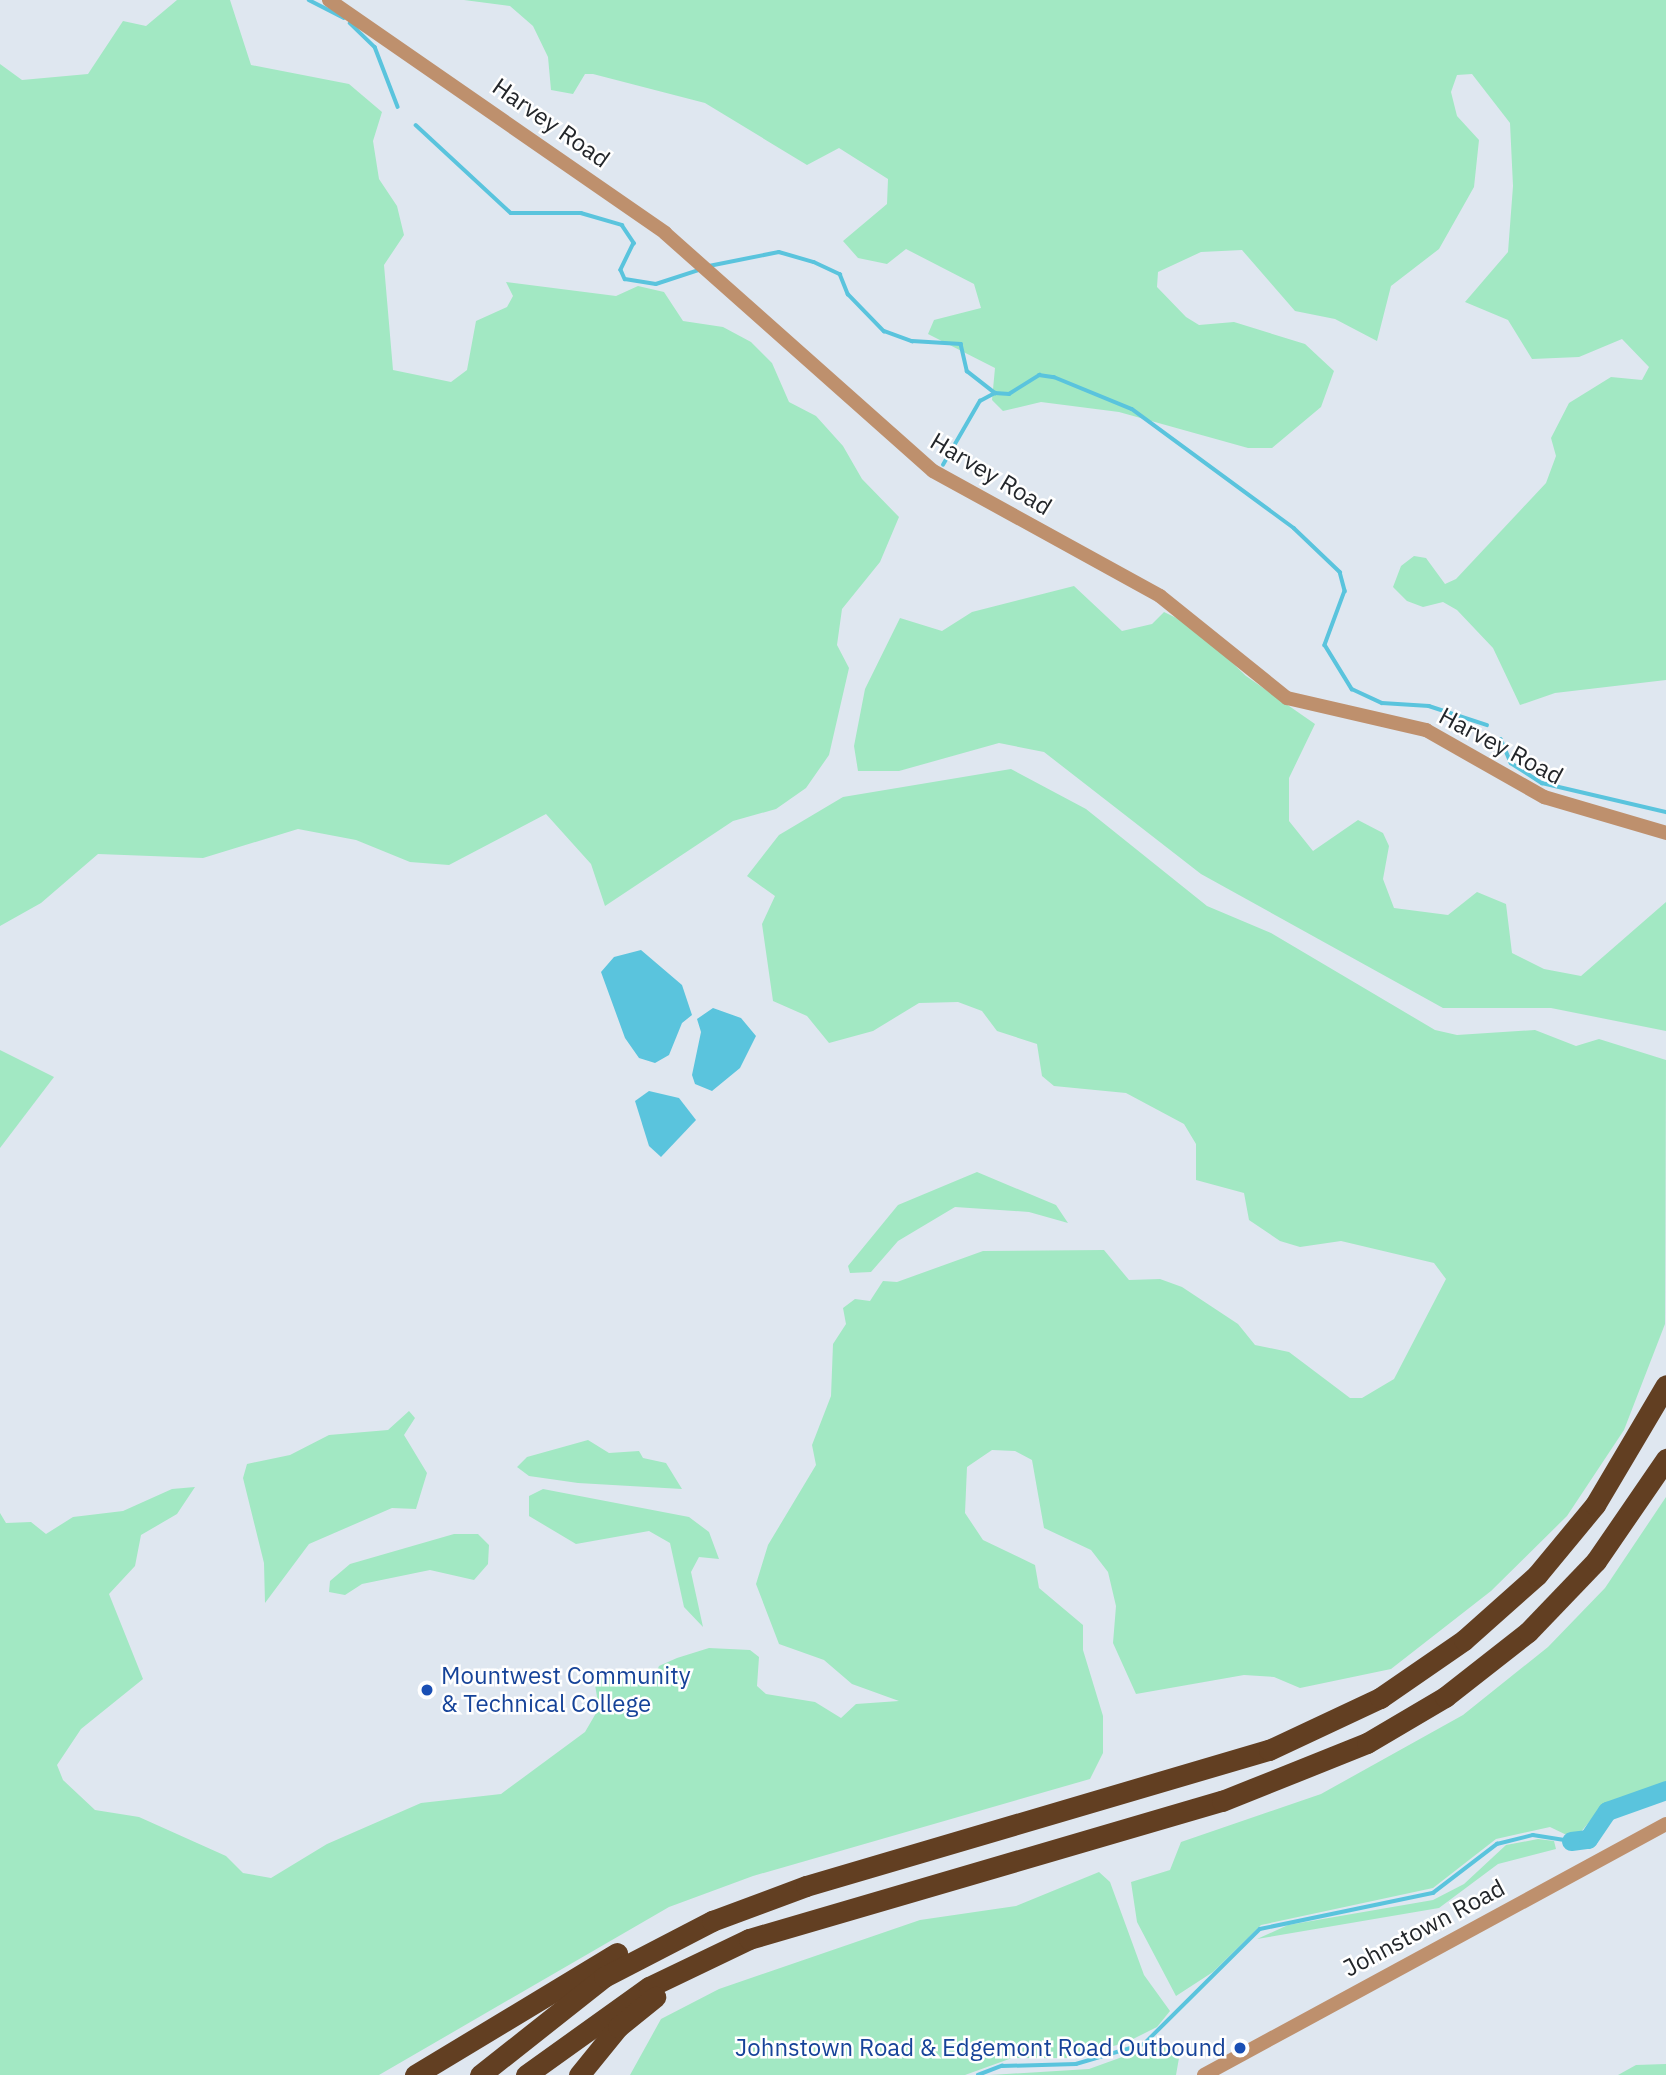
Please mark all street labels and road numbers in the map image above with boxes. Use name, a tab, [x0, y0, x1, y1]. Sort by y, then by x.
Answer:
street label: Harvey Road	[487, 72, 615, 174]
street label: Harvey Road	[925, 427, 1057, 521]
street label: Harvey Road	[1434, 701, 1568, 791]
street label: Johnstown Road	[1338, 1873, 1510, 1983]

